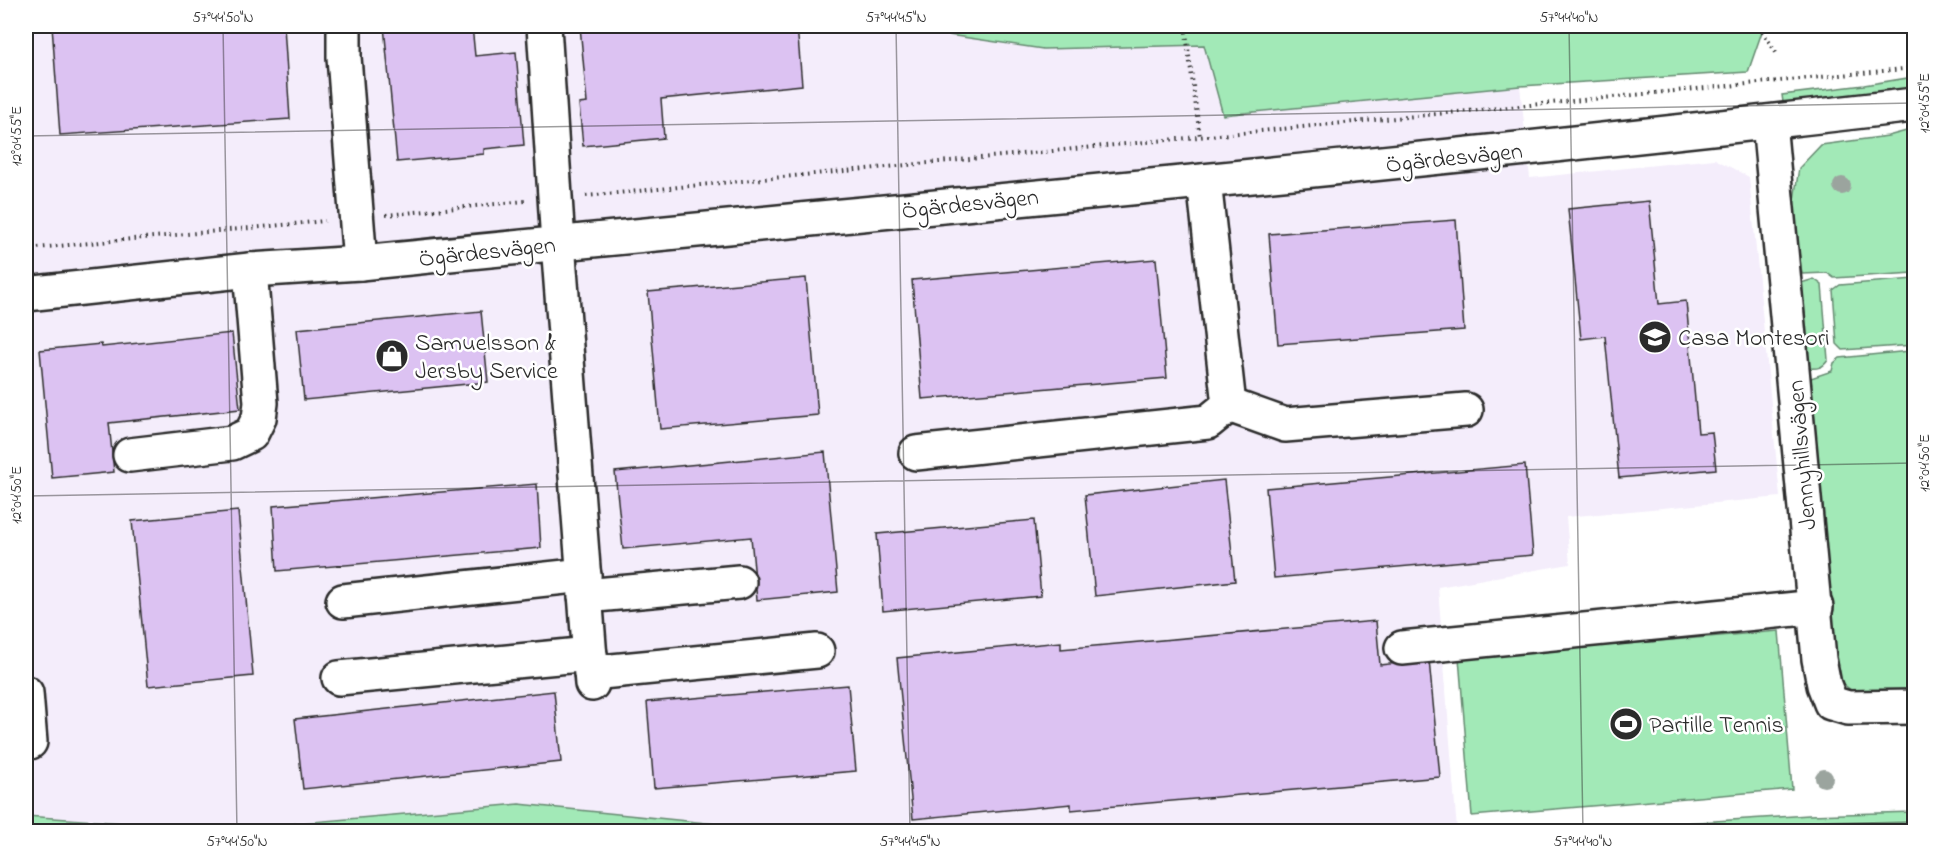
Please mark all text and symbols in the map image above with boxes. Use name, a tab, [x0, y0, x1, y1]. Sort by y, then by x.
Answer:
text: 57°44'50"N	[192, 7, 254, 29]
text: 57°44'45"N	[865, 7, 927, 29]
text: 57°44'40"N	[1539, 7, 1599, 29]
text: 12°04'55"E	[1914, 73, 1936, 133]
text: 12°04'55"E	[6, 106, 28, 166]
street label: Ögärdesvägen	[1384, 135, 1524, 184]
street label: Ögärdesvägen	[900, 181, 1040, 230]
street label: Ögärdesvägen	[417, 229, 557, 278]
school or university icon: Casa Montesori	[1637, 319, 1673, 355]
place label: Casa Montesori	[1678, 322, 1829, 357]
place label: Samuelsson & Jersby Service	[415, 327, 558, 391]
shop icon: Samuelsson & Jersby Service	[374, 338, 410, 374]
street label: Jennyhillsvägen	[1780, 378, 1828, 531]
text: 12°04'50"E	[1914, 434, 1936, 492]
text: 12°04'50"E	[6, 466, 28, 524]
sports icon: Partille Tennis	[1608, 706, 1644, 742]
place label: Partille Tennis	[1649, 709, 1784, 744]
text: 57°44'50"N	[206, 831, 268, 853]
text: 57°44'45"N	[879, 831, 941, 853]
text: 57°44'40"N	[1553, 831, 1613, 853]

